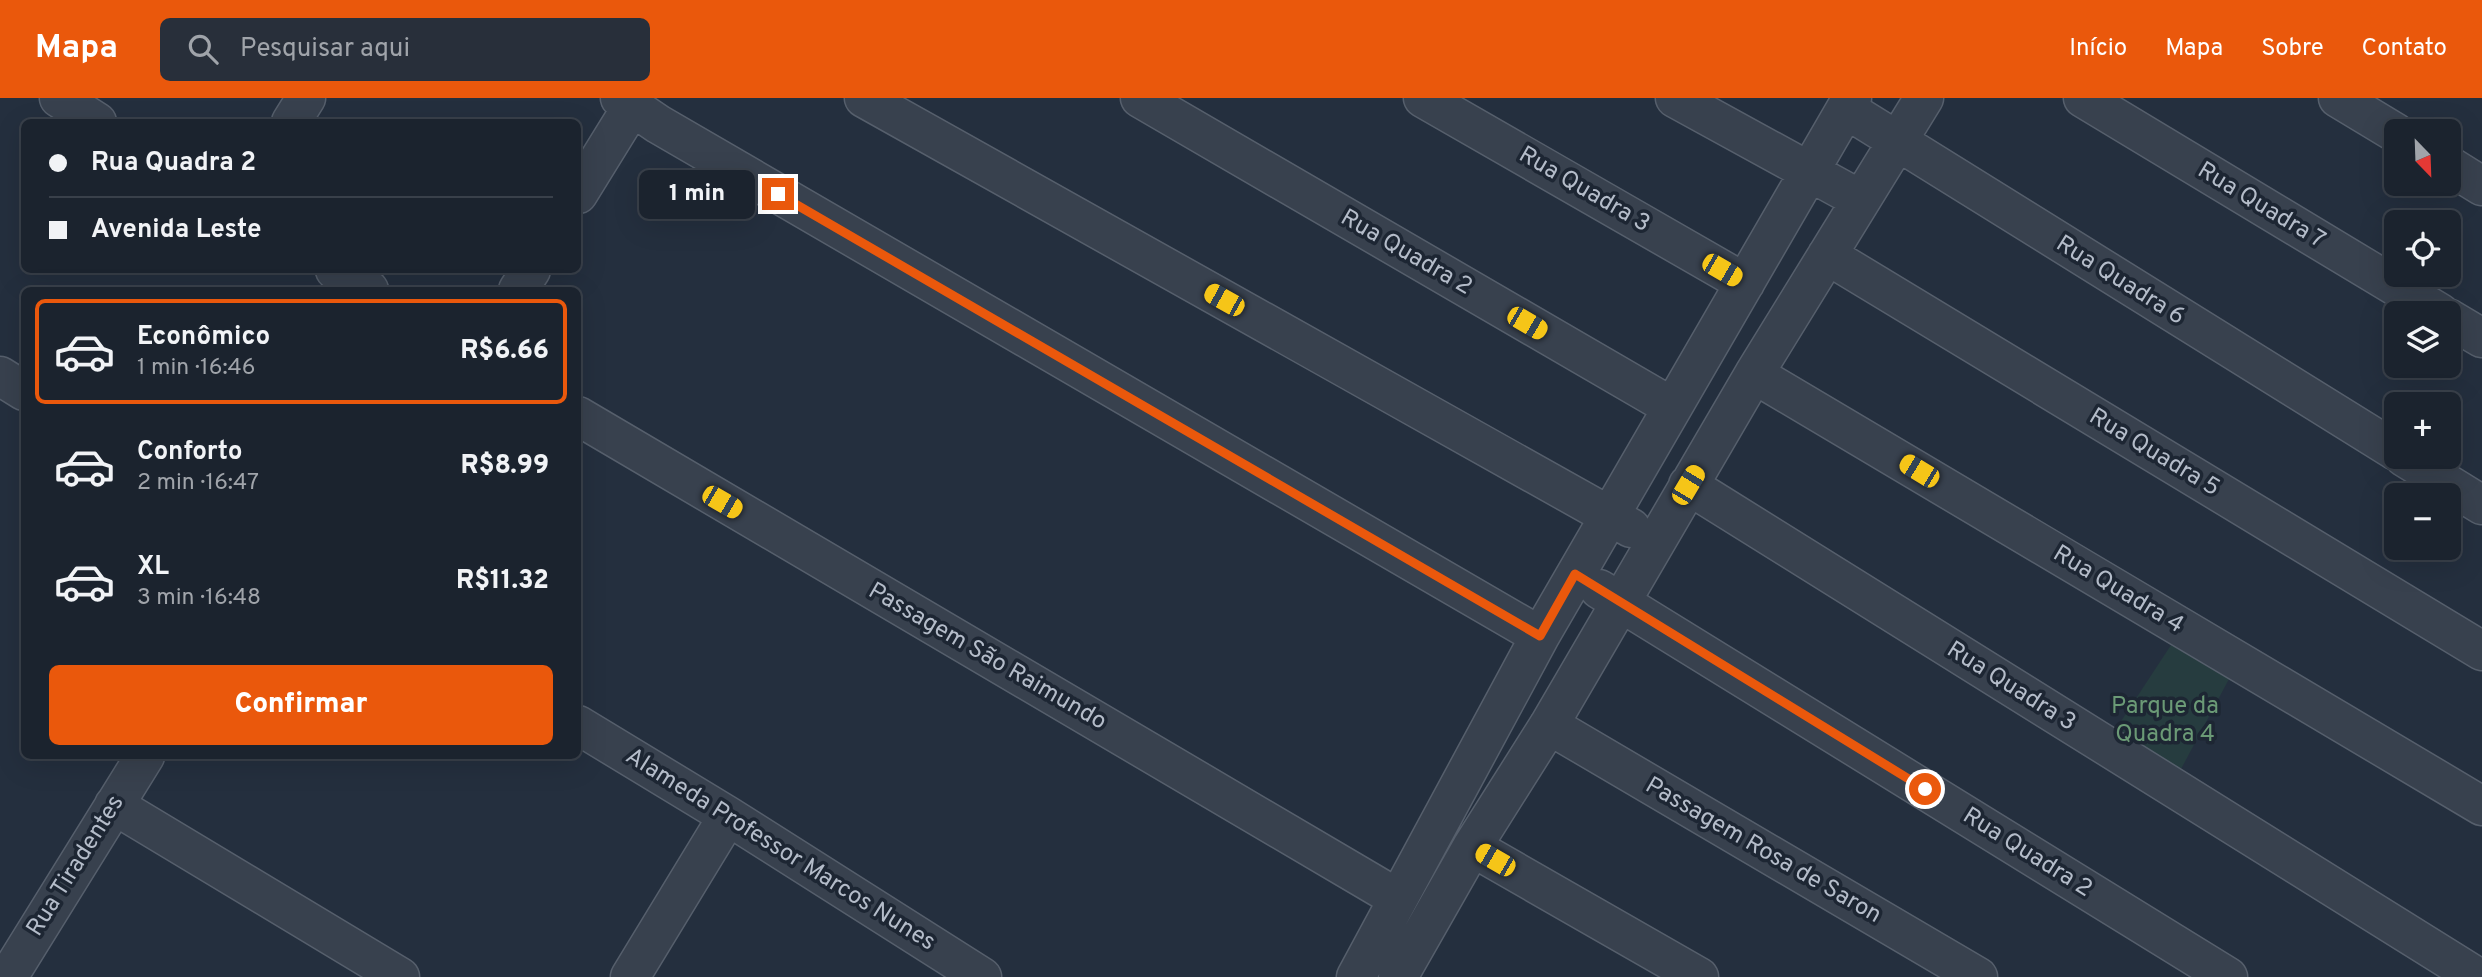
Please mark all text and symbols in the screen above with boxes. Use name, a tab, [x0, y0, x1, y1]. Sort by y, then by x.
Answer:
search box	[160, 18, 650, 81]
text: Mapa	[35, 28, 118, 70]
icon: search	[184, 30, 222, 68]
text: Pesquisar aqui	[240, 33, 410, 66]
text: Início	[2069, 34, 2127, 64]
text: Mapa	[2165, 34, 2223, 64]
text: Sobre	[2261, 34, 2324, 64]
text: Contato	[2362, 34, 2447, 64]
north arrow	[2384, 119, 2460, 196]
map controls	[2384, 119, 2461, 560]
street label: Rua Quadra 3	[1513, 140, 1655, 240]
text: Rua Quadra 2	[91, 147, 256, 180]
street label: Rua Quadra 7	[2192, 156, 2330, 256]
callout: 1 min	[638, 170, 754, 218]
route end	[762, 178, 794, 210]
text: 1 min	[669, 180, 725, 209]
street label: Rua Quadra 2	[1335, 203, 1477, 303]
button: locate	[2384, 210, 2461, 287]
text: Avenida Leste	[91, 214, 262, 247]
street label: Rua Quadra 6	[2050, 229, 2190, 333]
car	[1699, 250, 1746, 290]
car	[1201, 281, 1248, 319]
button: layers	[2384, 301, 2461, 378]
car	[1504, 303, 1551, 343]
icon: car	[53, 320, 116, 383]
text: Econômico	[137, 321, 270, 354]
text: R$6.66	[460, 335, 549, 368]
text: 1 min · 16:46	[137, 354, 256, 383]
button: +	[2384, 392, 2461, 469]
street label: Rua Quadra 5	[2083, 402, 2225, 504]
icon: car	[53, 435, 116, 498]
text: Conforto	[137, 436, 243, 469]
text: R$8.99	[461, 450, 549, 483]
car	[1896, 451, 1943, 491]
car	[1669, 462, 1708, 508]
text: 2 min · 16:47	[137, 469, 259, 498]
car	[699, 482, 746, 522]
button: −	[2384, 483, 2461, 560]
street label: Rua Quadra 4	[2047, 539, 2189, 641]
icon: car	[53, 550, 116, 613]
text: XL	[137, 551, 169, 584]
text: R$11.32	[456, 565, 549, 598]
street label: Passagem São Raimundo	[862, 576, 1112, 738]
text: 3 min · 16:48	[137, 584, 261, 613]
street label: Rua Quadra 3	[1941, 635, 2081, 739]
button: Confirmar	[49, 665, 553, 745]
park label: Parque da Quadra 4	[2111, 692, 2219, 750]
street label: Alameda Professor Marcos Nunes	[619, 742, 941, 958]
street label: Passagem Rosa de Saron	[1640, 771, 1886, 931]
route start	[1909, 773, 1941, 805]
street label: Rua Tiradentes	[21, 790, 131, 942]
street label: Rua Quadra 2	[1957, 801, 2097, 905]
car	[1472, 840, 1519, 880]

